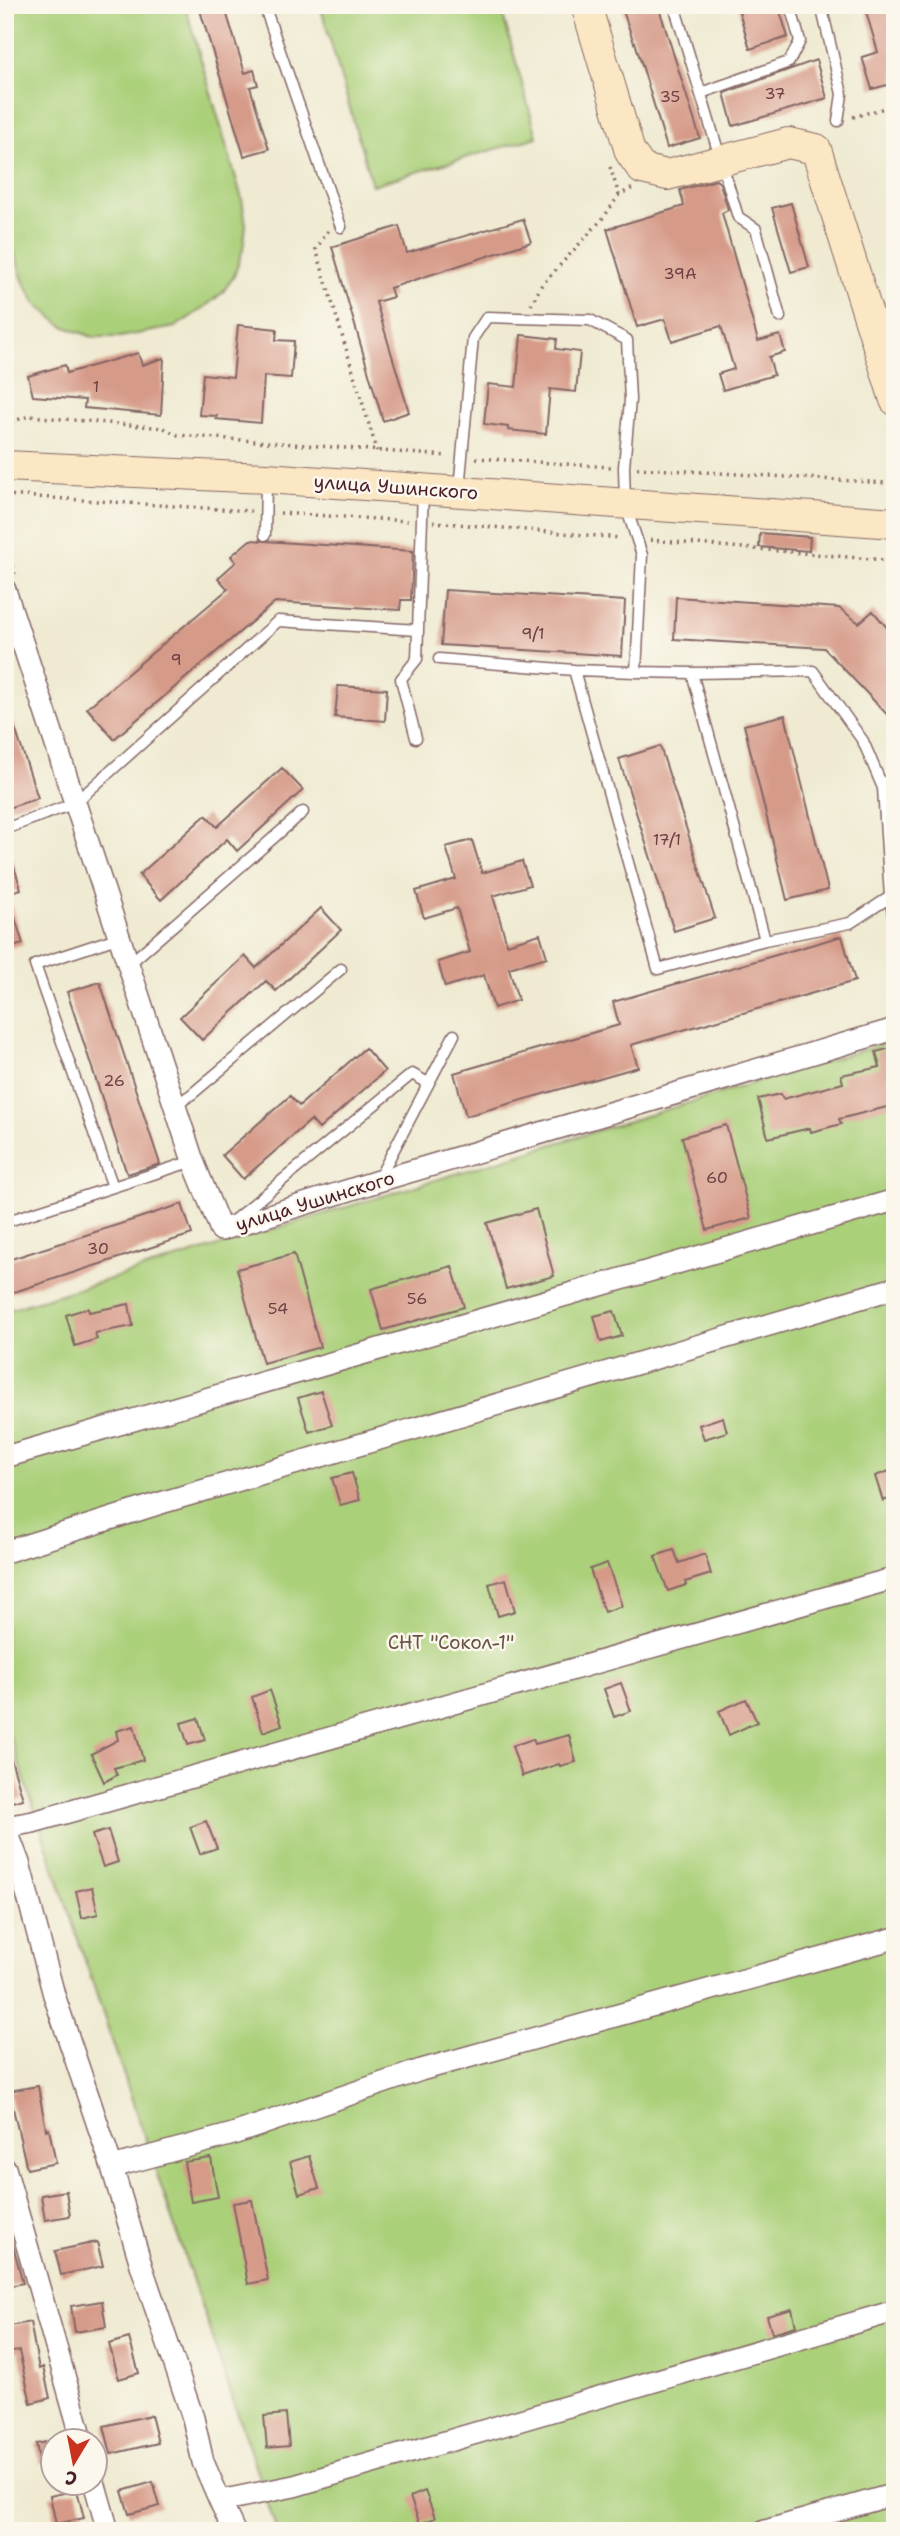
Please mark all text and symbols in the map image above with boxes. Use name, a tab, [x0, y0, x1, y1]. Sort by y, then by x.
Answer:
house number: 37	[764, 83, 786, 104]
house number: 35	[660, 86, 680, 107]
house number: 39А	[663, 263, 697, 284]
house number: 1	[93, 376, 99, 397]
street label: улица Ушинского	[313, 469, 479, 505]
house number: 9/1	[521, 623, 545, 644]
house number: 9	[170, 649, 182, 670]
house number: 17/1	[653, 829, 681, 850]
house number: 26	[103, 1070, 125, 1091]
street label: улица Ушинского	[233, 1165, 397, 1237]
house number: 60	[706, 1167, 728, 1188]
house number: 30	[87, 1238, 109, 1259]
house number: 56	[407, 1288, 427, 1309]
house number: 54	[268, 1298, 288, 1319]
park label: СНТ "Сокол-1"	[388, 1630, 514, 1655]
north arrow	[38, 2428, 108, 2498]
text: С	[63, 2465, 79, 2492]

